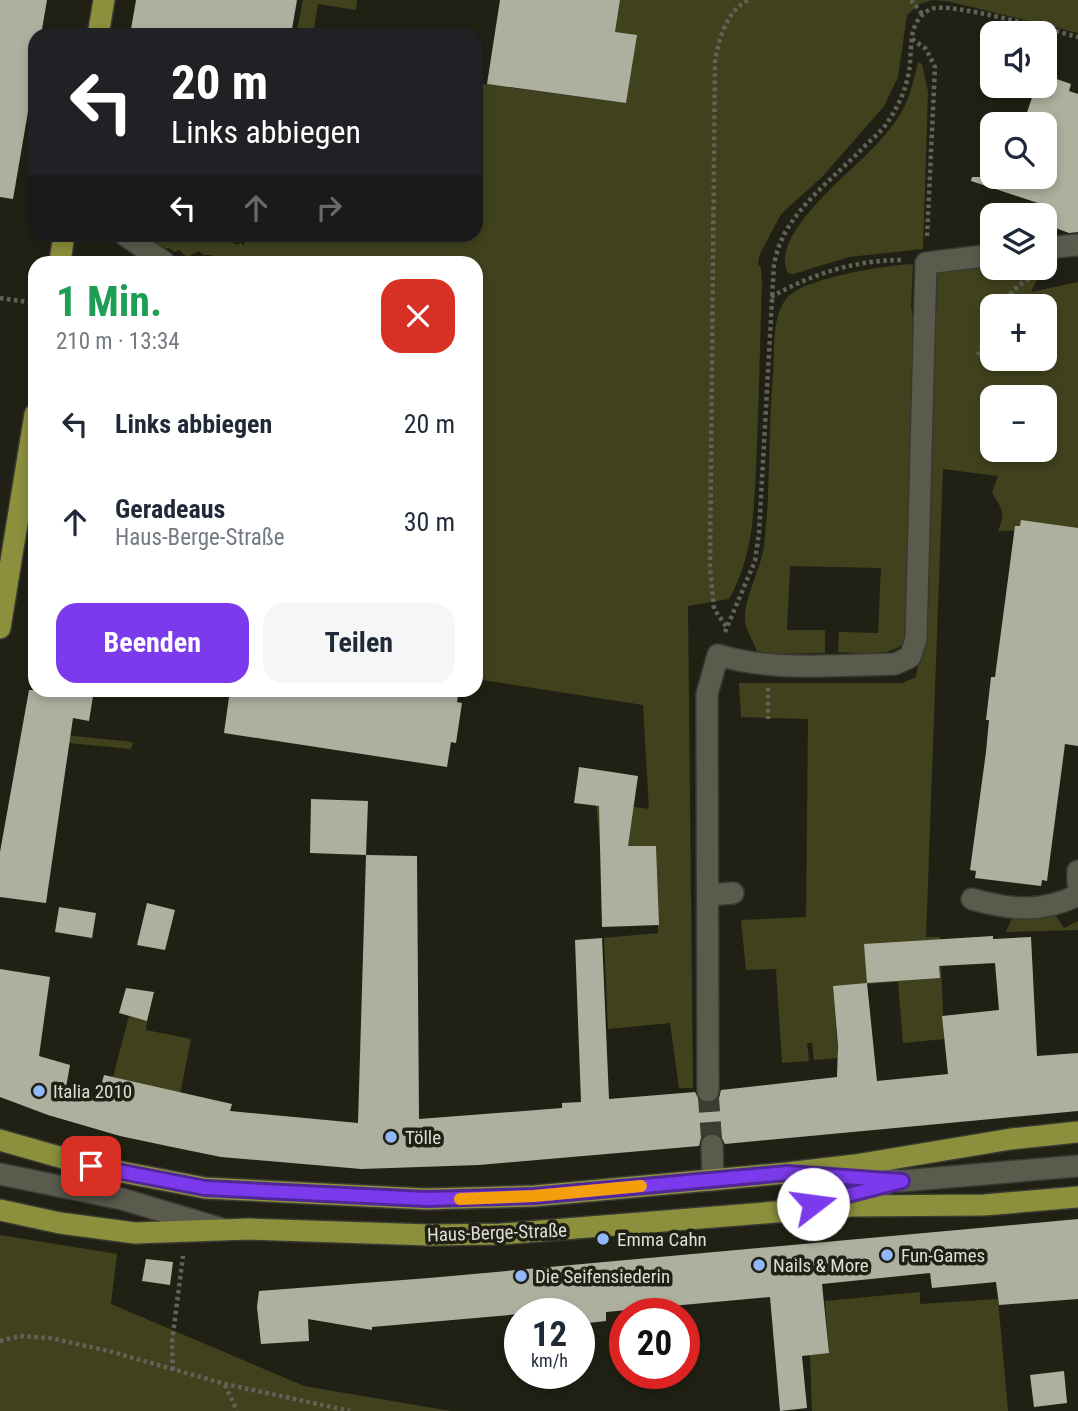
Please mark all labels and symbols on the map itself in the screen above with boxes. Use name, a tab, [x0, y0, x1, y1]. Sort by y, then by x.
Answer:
place label: Italia 2010	[53, 1080, 132, 1103]
marker: Italia 2010	[31, 1083, 47, 1099]
place label: Tölle	[405, 1126, 441, 1149]
marker: Tölle	[383, 1129, 399, 1145]
pin	[61, 1136, 121, 1196]
position arrow	[776, 1167, 850, 1241]
street label: Haus-Berge-Straße	[427, 1219, 568, 1246]
place label: Emma Cahn	[617, 1228, 707, 1251]
marker: Emma Cahn	[595, 1231, 611, 1247]
place label: Fun-Games	[901, 1244, 985, 1267]
marker: Fun-Games	[879, 1247, 895, 1263]
place label: Nails & More	[773, 1254, 869, 1277]
marker: Nails & More	[751, 1257, 767, 1273]
place label: Die Seifensiederin	[535, 1265, 670, 1288]
marker: Die Seifensiederin	[513, 1268, 529, 1284]
speed limit sign: 20	[609, 1298, 700, 1389]

